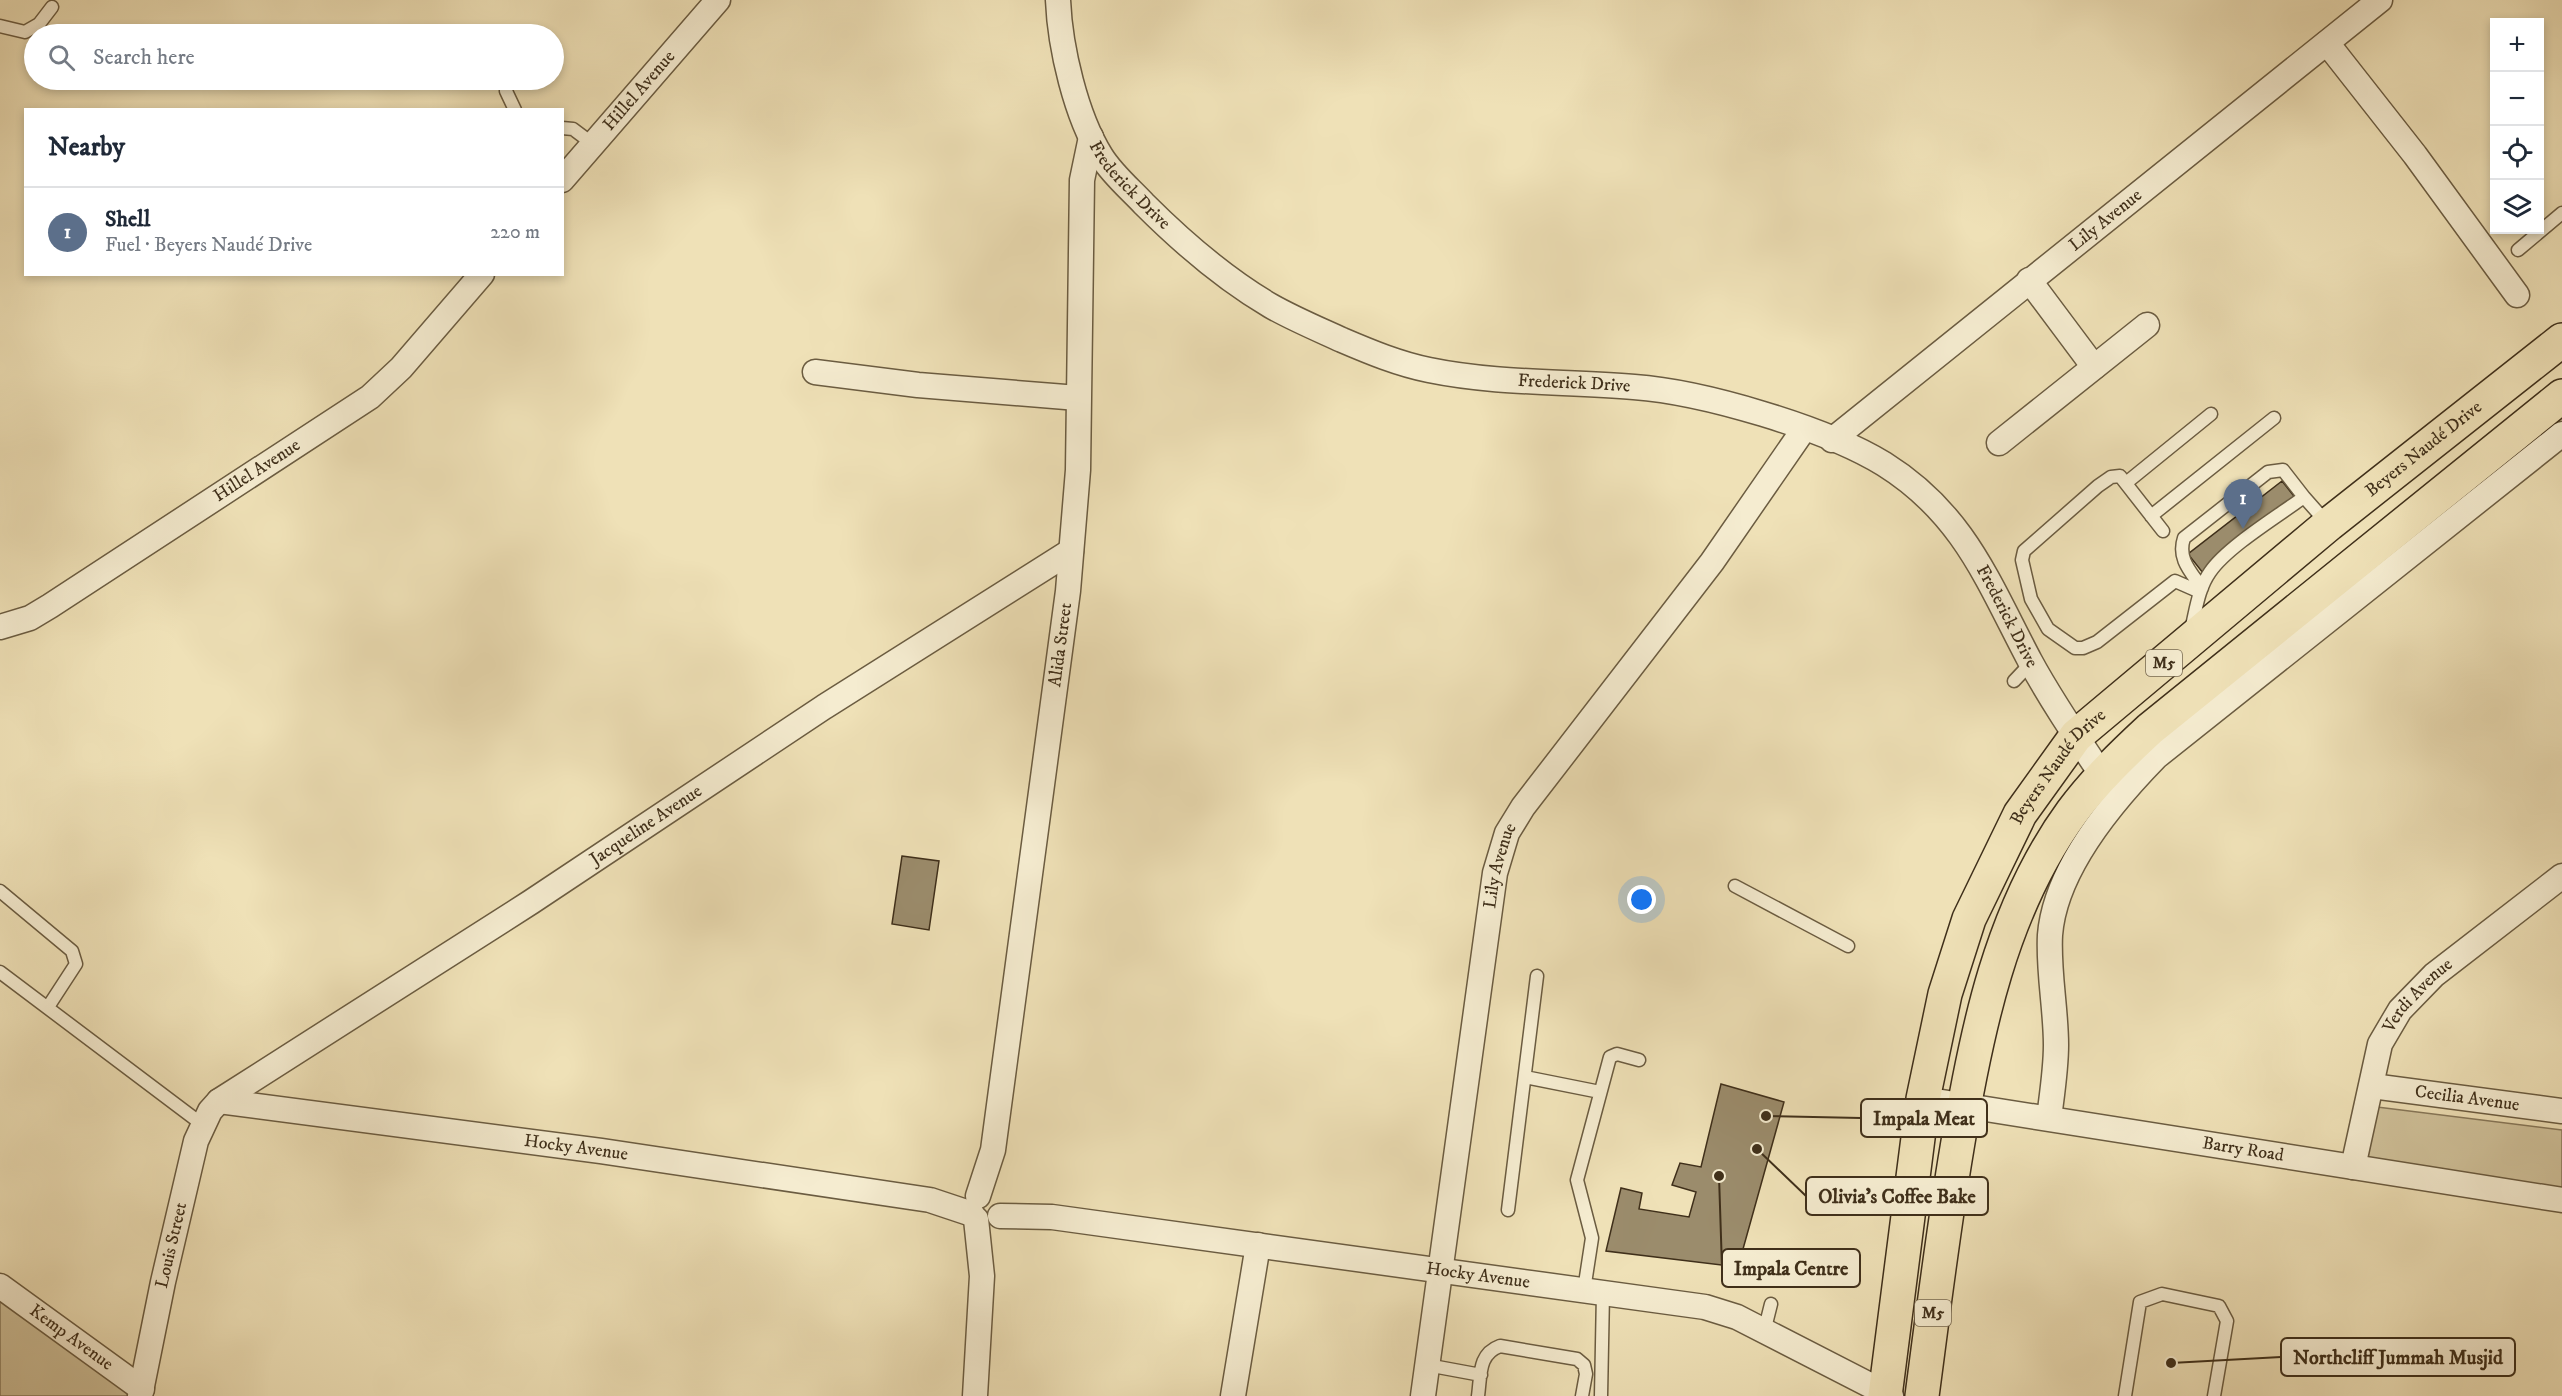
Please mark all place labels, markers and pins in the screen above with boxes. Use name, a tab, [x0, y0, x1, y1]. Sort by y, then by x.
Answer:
pin: 1	[2224, 480, 2262, 529]
callout: Impala Meat	[1861, 1099, 1987, 1137]
callout: Olivia's Coffee Bake	[1806, 1177, 1988, 1215]
callout: Impala Centre	[1722, 1249, 1860, 1287]
callout: Northcliff Jummah Musjid	[2281, 1338, 2515, 1376]

